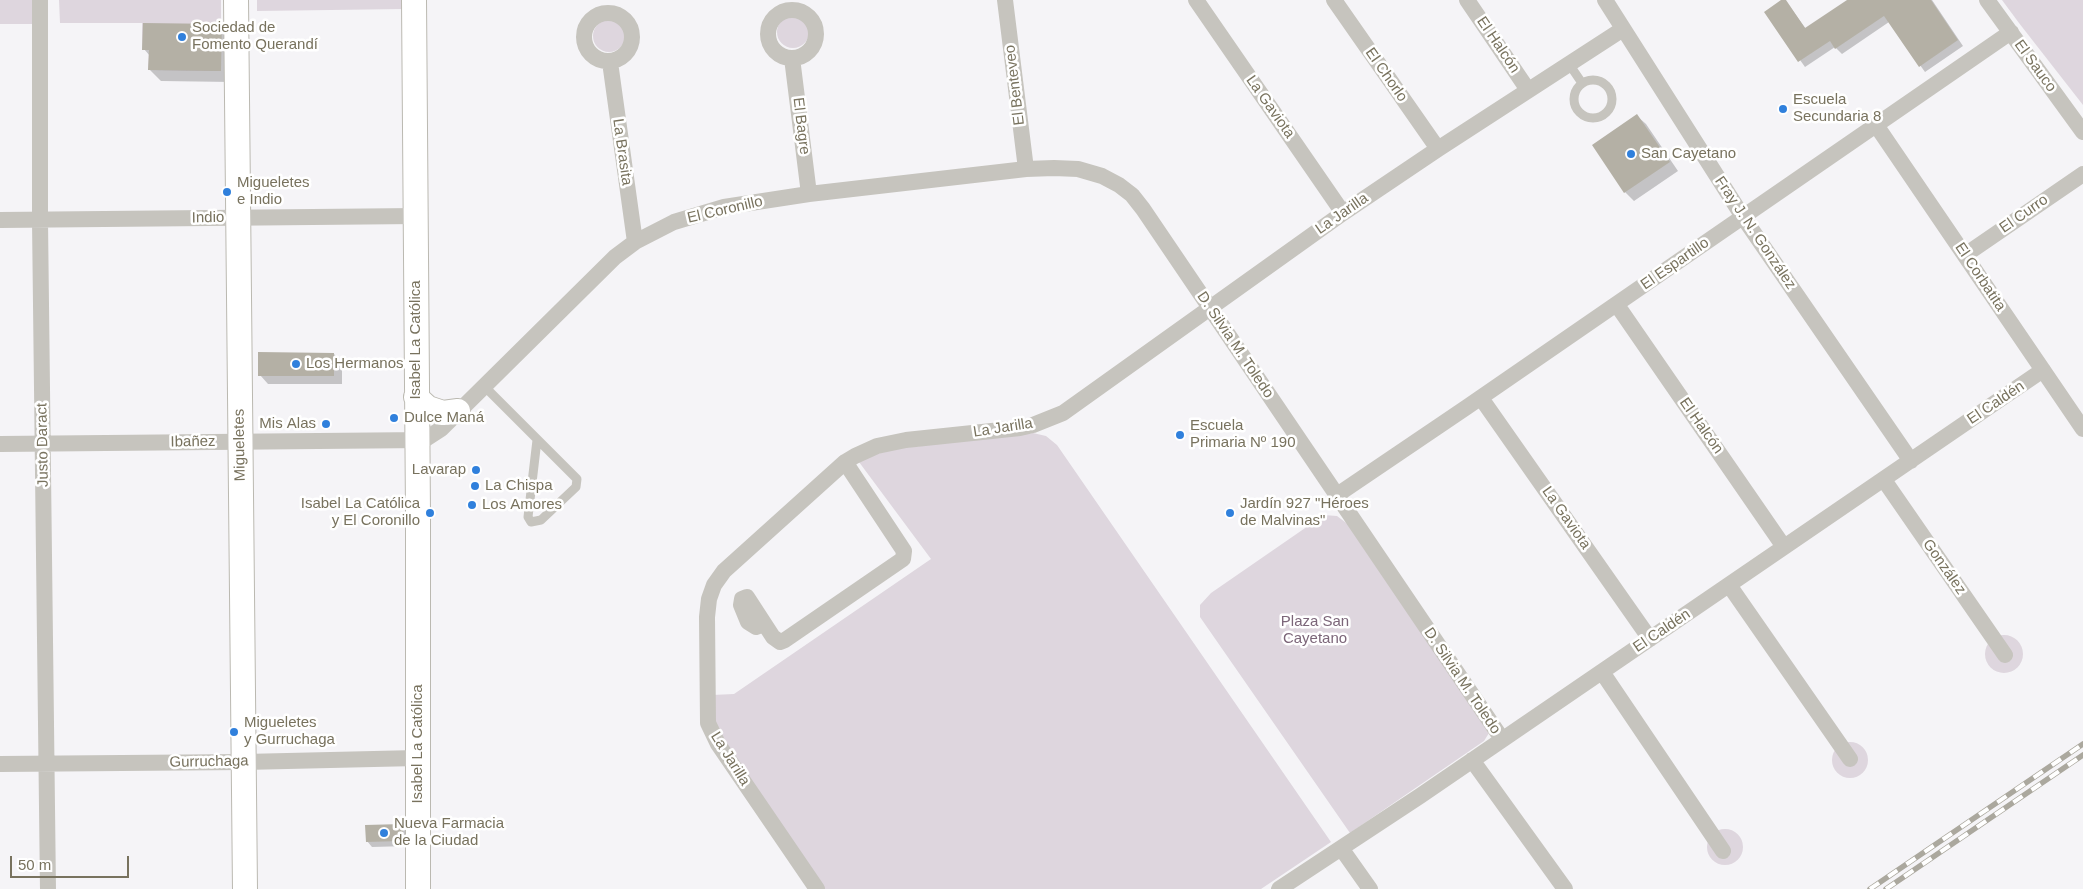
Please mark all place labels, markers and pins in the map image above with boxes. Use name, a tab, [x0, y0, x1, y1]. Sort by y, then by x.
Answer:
place label: Sociedad de Fomento Querandí	[192, 19, 318, 54]
marker: Sociedad de Fomento Querandí	[176, 31, 188, 43]
place label: Escuela Secundaria 8	[1793, 91, 1881, 126]
marker: Escuela Secundaria 8	[1777, 103, 1789, 115]
place label: San Cayetano	[1641, 145, 1736, 163]
marker: San Cayetano	[1625, 148, 1637, 160]
place label: Migueletes e Indio	[237, 174, 310, 209]
marker: Migueletes e Indio	[221, 186, 233, 198]
place label: Los Hermanos	[306, 355, 404, 373]
marker: Los Hermanos	[290, 358, 302, 370]
place label: Dulce Maná	[404, 409, 484, 427]
marker: Dulce Maná	[388, 412, 400, 424]
place label: Mis Alas	[259, 415, 316, 433]
place label: Escuela Primaria Nº 190	[1190, 417, 1296, 452]
marker: Mis Alas	[320, 418, 332, 430]
marker: Escuela Primaria Nº 190	[1174, 429, 1186, 441]
place label: Lavarap	[412, 461, 466, 479]
marker: Lavarap	[470, 464, 482, 476]
place label: La Chispa	[485, 477, 553, 495]
marker: La Chispa	[469, 480, 481, 492]
place label: Isabel La Católica y El Coronillo	[301, 495, 420, 530]
place label: Jardín 927 "Héroes de Malvinas"	[1240, 495, 1369, 530]
place label: Los Amores	[482, 496, 562, 514]
marker: Los Amores	[466, 499, 478, 511]
marker: Isabel La Católica y El Coronillo	[424, 507, 436, 519]
marker: Jardín 927 "Héroes de Malvinas"	[1224, 507, 1236, 519]
place label: Migueletes y Gurruchaga	[244, 714, 335, 749]
marker: Migueletes y Gurruchaga	[228, 726, 240, 738]
place label: Nueva Farmacia de la Ciudad	[394, 815, 504, 850]
marker: Nueva Farmacia de la Ciudad	[378, 827, 390, 839]

